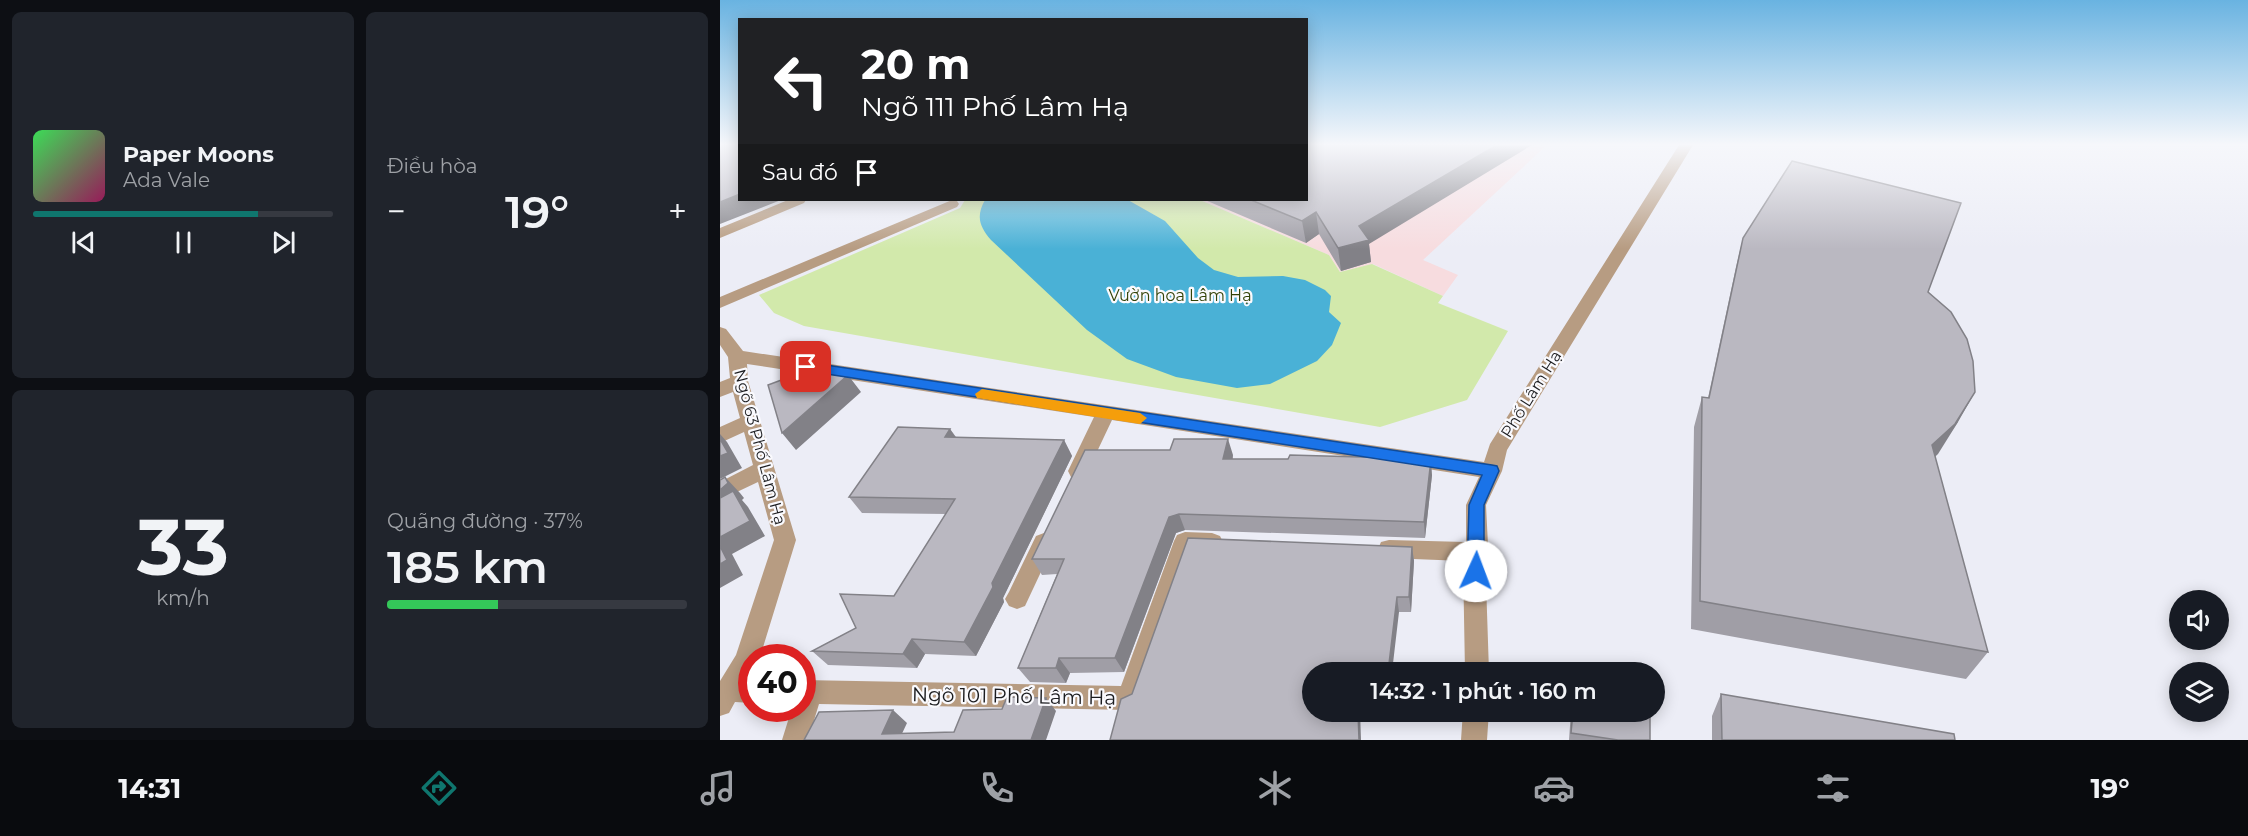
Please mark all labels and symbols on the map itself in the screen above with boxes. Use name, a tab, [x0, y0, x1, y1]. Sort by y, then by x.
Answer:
park label: Vườn hoa Lâm Hạ	[1108, 286, 1252, 305]
pin	[780, 341, 831, 392]
street label: Phố Lâm Hạ	[1497, 347, 1565, 441]
street label: Ngõ 63 Phố Lâm Hạ	[730, 367, 790, 527]
position arrow	[1444, 539, 1508, 603]
speed limit sign: 40	[738, 644, 816, 722]
street label: Ngõ 101 Phố Lâm Hạ	[912, 682, 1116, 710]

